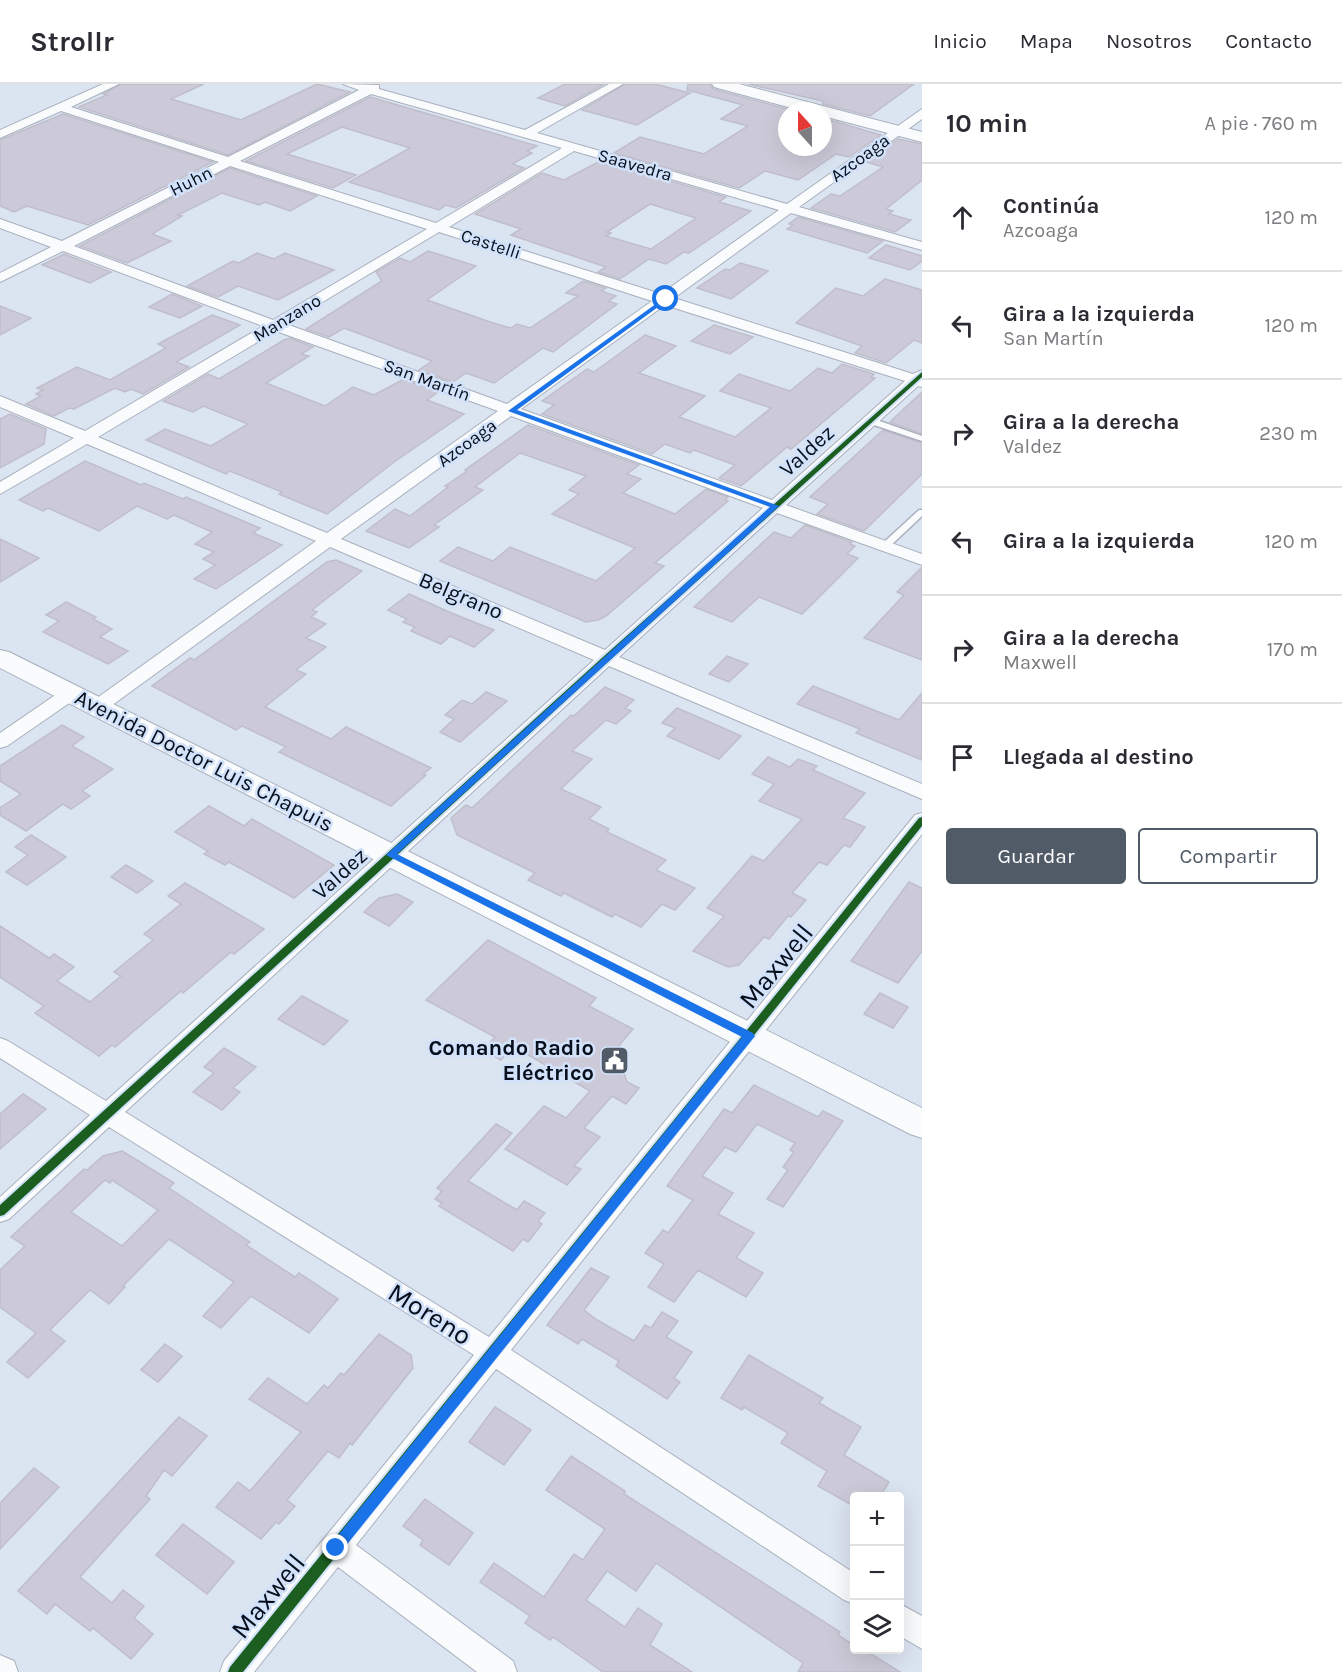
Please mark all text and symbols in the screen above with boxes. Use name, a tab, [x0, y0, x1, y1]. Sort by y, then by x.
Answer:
text: Strollr	[30, 25, 114, 58]
text: Inicio	[933, 29, 987, 53]
text: Mapa	[1020, 29, 1073, 53]
text: Nosotros	[1106, 29, 1192, 53]
text: Contacto	[1225, 29, 1312, 53]
north arrow	[778, 102, 832, 156]
text: 10 min	[946, 108, 1028, 139]
text: A pie · 760 m	[1205, 112, 1318, 135]
street label: Azcoaga	[826, 129, 894, 187]
street label: Saavedra	[595, 144, 675, 186]
street label: Huhn	[166, 161, 216, 201]
text: Continúa	[1003, 193, 1099, 219]
icon: ahead	[946, 201, 979, 234]
text: 120 m	[1264, 206, 1318, 229]
text: Azcoaga	[1003, 219, 1079, 242]
street label: Castelli	[458, 224, 524, 264]
route start	[652, 285, 678, 311]
street label: Manzano	[249, 289, 325, 347]
text: Gira a la izquierda	[1003, 301, 1195, 327]
icon: left	[946, 309, 979, 342]
text: 120 m	[1264, 314, 1318, 337]
text: San Martín	[1003, 327, 1104, 350]
street label: San Martín	[381, 354, 473, 406]
text: Gira a la derecha	[1003, 409, 1179, 435]
street label: Azcoaga	[433, 414, 501, 472]
icon: right	[946, 417, 979, 450]
street label: Valdez	[774, 420, 840, 482]
text: 230 m	[1259, 422, 1318, 445]
text: Valdez	[1003, 435, 1062, 458]
icon: left	[946, 525, 979, 558]
text: Gira a la izquierda	[1003, 528, 1195, 554]
text: 120 m	[1264, 530, 1318, 553]
street label: Belgrano	[415, 567, 507, 625]
text: Gira a la derecha	[1003, 625, 1179, 651]
icon: right	[946, 633, 979, 666]
text: 170 m	[1267, 638, 1318, 661]
text: Maxwell	[1003, 651, 1077, 674]
street label: Avenida Doctor Luis Chapuis	[71, 684, 337, 838]
icon: arrive	[946, 741, 979, 774]
text: Llegada al destino	[1003, 744, 1194, 770]
button: Guardar	[946, 828, 1126, 884]
button: Compartir	[1138, 828, 1318, 884]
street label: Valdez	[307, 843, 373, 905]
street label: Maxwell	[732, 917, 820, 1015]
place label: Comando Radio Eléctrico	[428, 1035, 594, 1086]
public building icon: Comando Radio Eléctrico	[599, 1045, 631, 1077]
street label: Moreno	[382, 1276, 478, 1352]
map controls	[850, 1492, 904, 1654]
button: +	[850, 1492, 904, 1546]
route end	[322, 1534, 348, 1560]
button: −	[850, 1546, 904, 1600]
street label: Maxwell	[224, 1547, 312, 1645]
button: layers	[850, 1600, 904, 1654]

